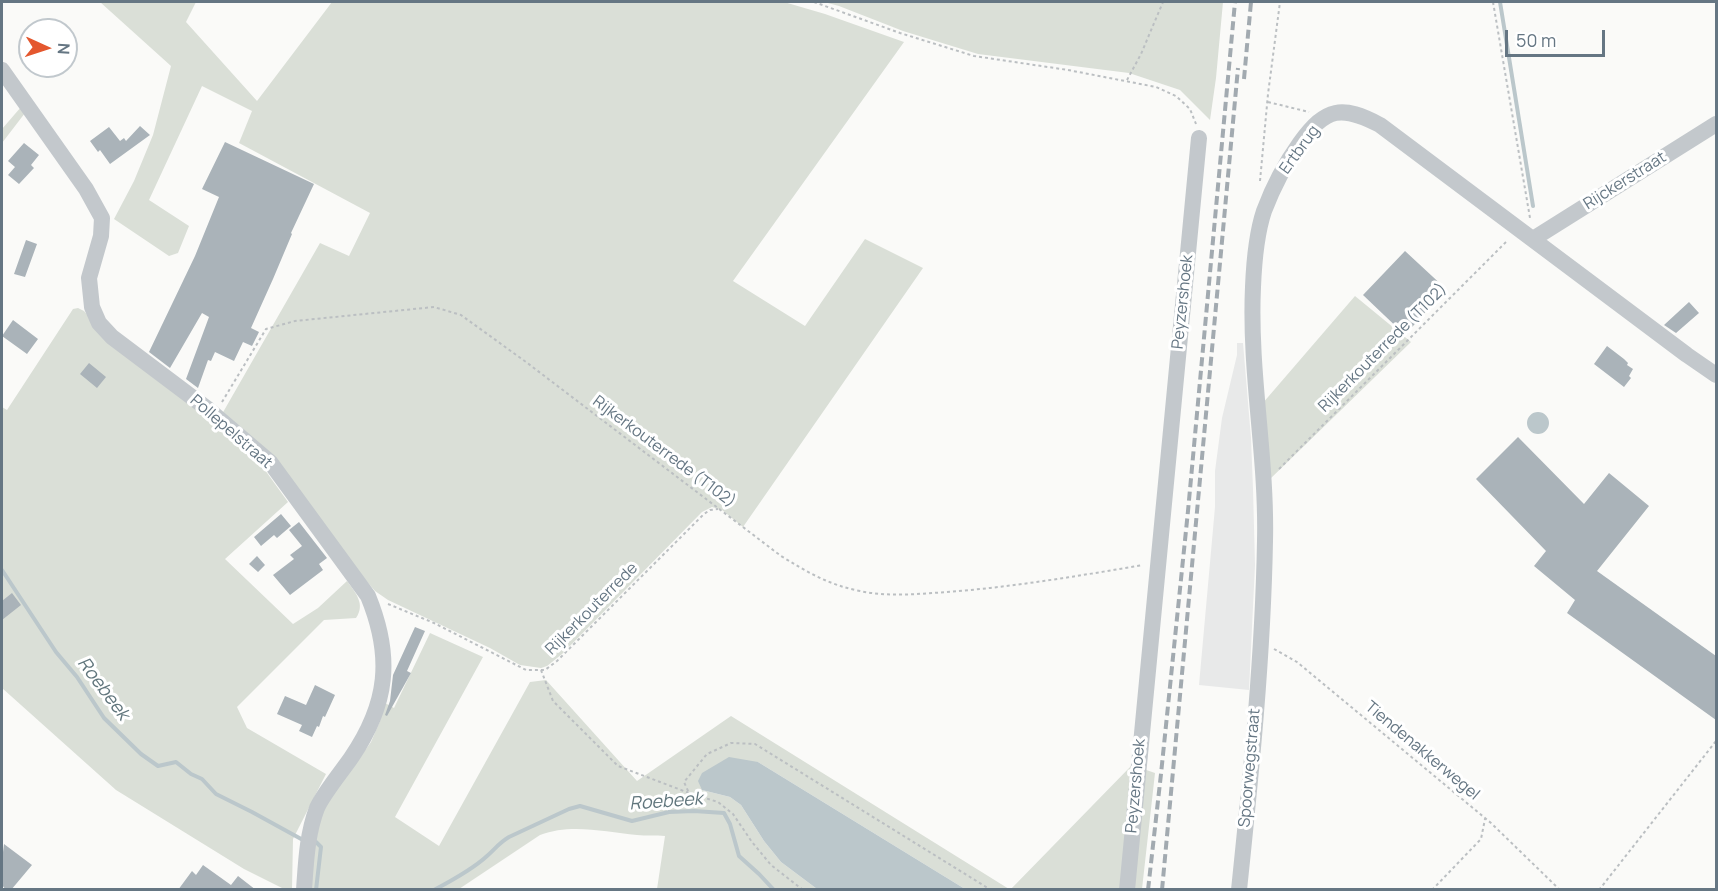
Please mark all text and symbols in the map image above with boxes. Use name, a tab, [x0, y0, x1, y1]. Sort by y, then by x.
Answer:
north arrow	[18, 18, 78, 78]
scale bar	[1508, 18, 1608, 56]
text: 50 m	[1516, 28, 1556, 52]
text: N	[53, 43, 75, 55]
street label: Ertbrug	[1276, 122, 1324, 178]
street label: Rijckerstraat	[1580, 148, 1670, 214]
street label: Peyzershoek	[1169, 254, 1197, 350]
street label: Rijkerkouterrede (T102)	[1315, 280, 1451, 416]
street label: Pollepelstraat	[186, 391, 276, 473]
street label: Rijkerkouterrede (T102)	[589, 392, 739, 512]
street label: Rijkerkouterrede	[542, 559, 642, 659]
water label: Roebeek	[72, 653, 134, 725]
street label: Tiendenakkerwegel	[1361, 698, 1483, 804]
street label: Spoorwegstraat	[1235, 708, 1265, 828]
street label: Peyzershoek	[1122, 738, 1150, 834]
water label: Roebeek	[629, 789, 703, 815]

